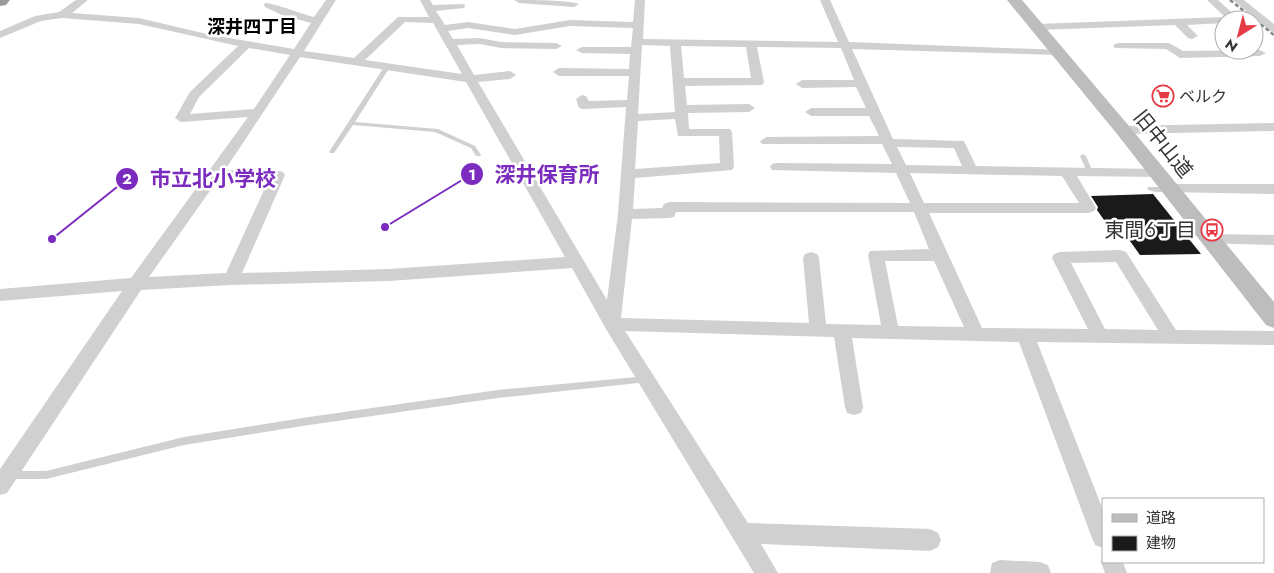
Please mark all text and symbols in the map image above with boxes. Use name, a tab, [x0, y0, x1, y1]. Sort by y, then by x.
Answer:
north arrow	[1214, 10, 1264, 60]
district label: 深井四丁目	[207, 14, 297, 40]
text: N	[1221, 34, 1242, 57]
supermarket icon: ベルク	[1151, 84, 1175, 108]
place label: ベルク	[1179, 85, 1227, 108]
street label: 旧中山道	[1127, 104, 1199, 184]
callout: 深井保育所	[460, 156, 610, 192]
text: 深井保育所	[495, 160, 600, 190]
callout: 市立北小学校	[115, 161, 286, 197]
text: 市立北小学校	[150, 164, 276, 194]
text: 1	[468, 164, 476, 186]
text: 2	[122, 168, 132, 190]
place label: 東間6丁目	[1104, 216, 1196, 245]
bus stop icon: 東間6丁目	[1200, 218, 1224, 242]
legend	[1102, 498, 1264, 563]
text: 道路	[1146, 507, 1176, 529]
text: 建物	[1146, 532, 1176, 554]

